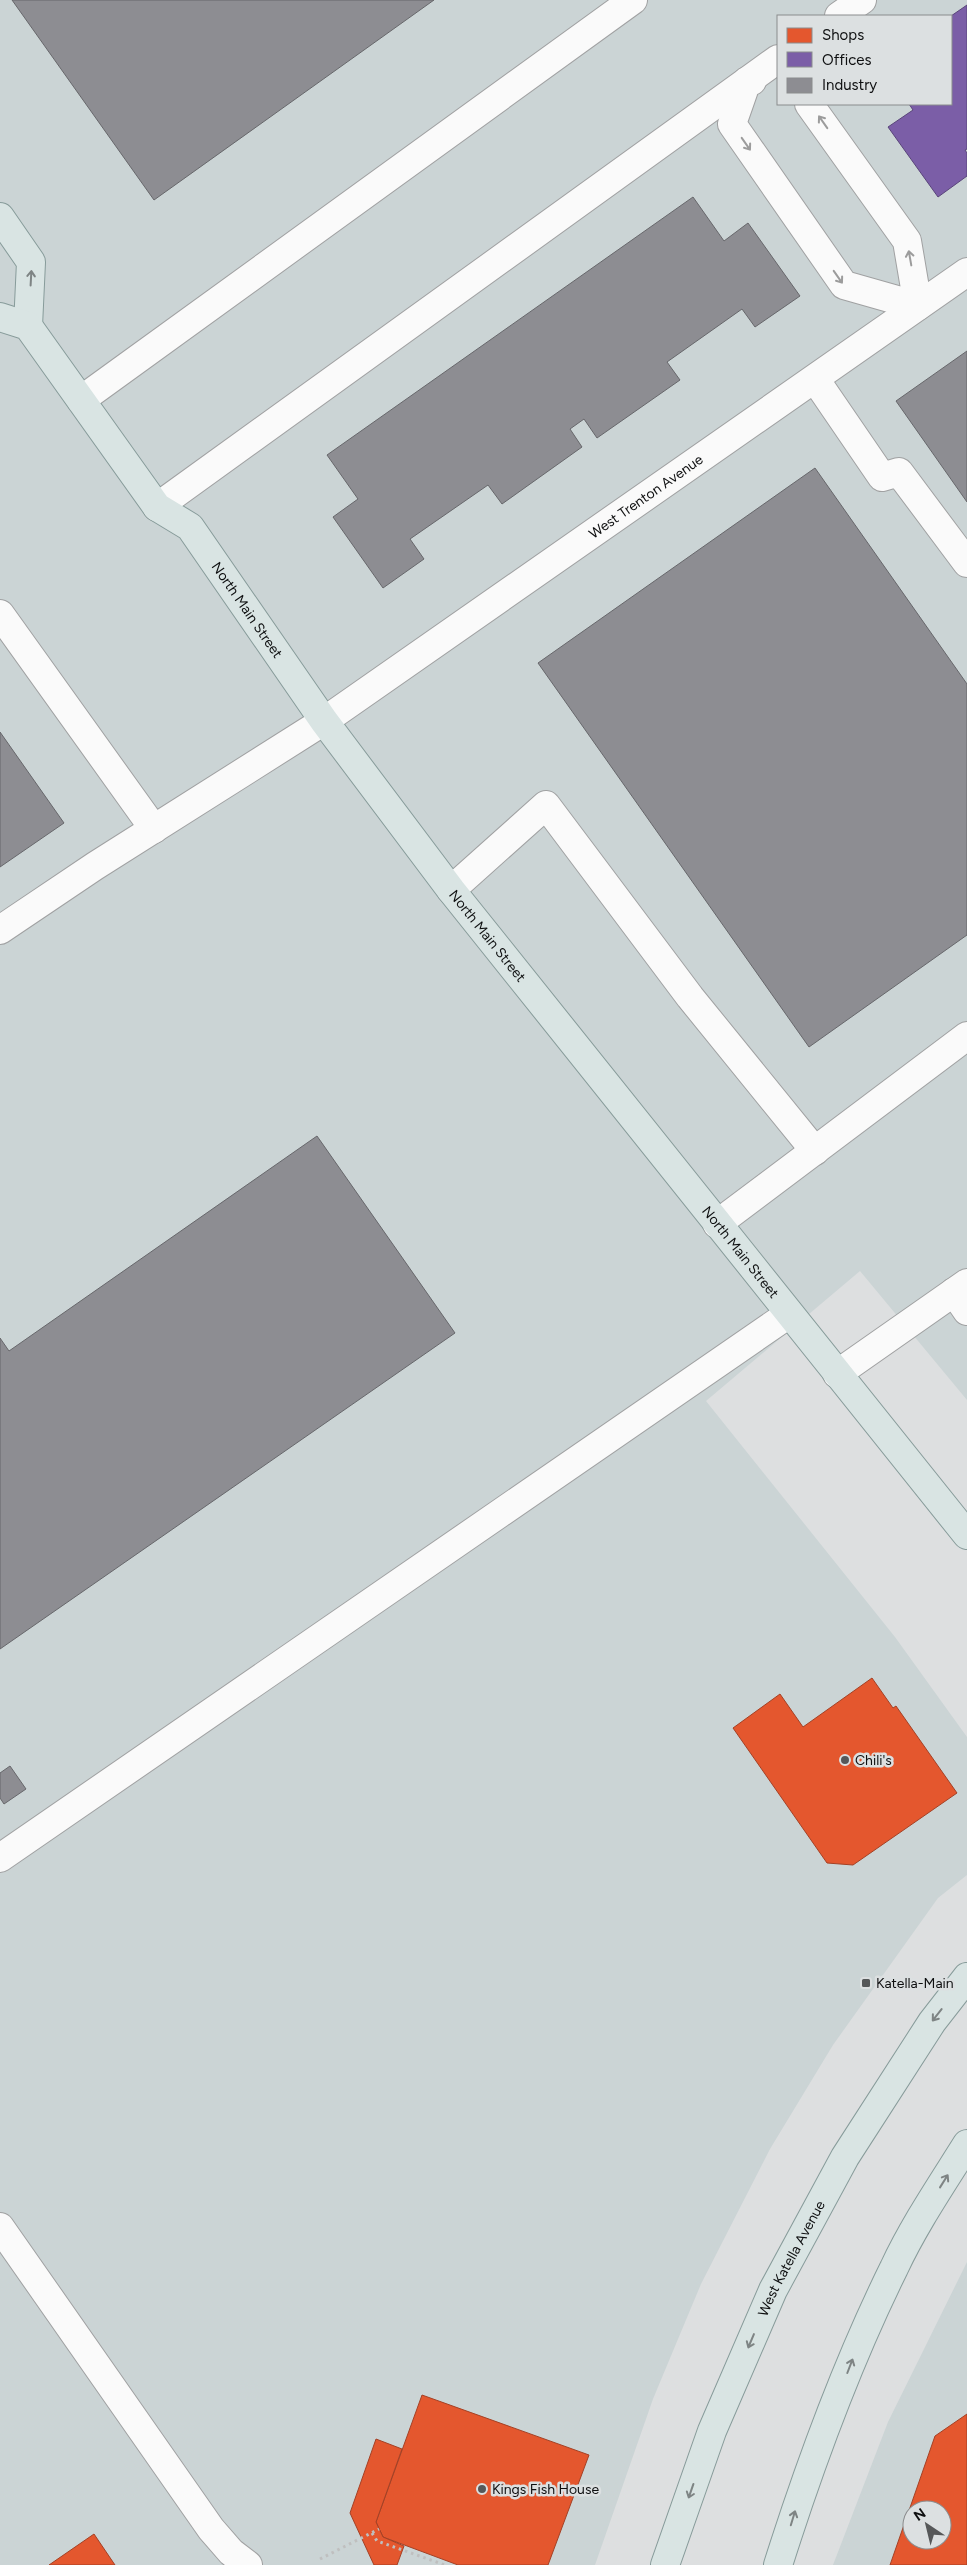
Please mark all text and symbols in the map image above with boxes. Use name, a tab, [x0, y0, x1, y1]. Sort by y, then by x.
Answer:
legend	[777, 15, 952, 105]
text: Shops	[822, 26, 864, 44]
text: Offices	[822, 51, 872, 69]
text: Industry	[822, 76, 877, 94]
one-way arrow	[818, 116, 828, 130]
one-way arrow	[741, 137, 751, 151]
one-way arrow	[904, 250, 914, 266]
one-way arrow	[26, 270, 35, 286]
one-way arrow	[834, 270, 844, 284]
street label: West Trenton Avenue	[586, 451, 707, 542]
street label: North Main Street	[208, 559, 286, 662]
street label: North Main Street	[445, 887, 529, 985]
street label: North Main Street	[698, 1203, 782, 1302]
place label: Chili's	[855, 1752, 892, 1769]
marker: Chili's	[839, 1754, 851, 1766]
place label: Katella-Main	[876, 1975, 954, 1992]
marker: Katella-Main	[860, 1977, 872, 1989]
one-way arrow	[932, 2008, 943, 2021]
one-way arrow	[939, 2175, 949, 2189]
street label: West Katella Avenue	[755, 2197, 829, 2319]
one-way arrow	[746, 2333, 756, 2348]
one-way arrow	[846, 2359, 855, 2375]
place label: Kings Fish House	[492, 2481, 599, 2498]
marker: Kings Fish House	[476, 2483, 488, 2495]
one-way arrow	[685, 2483, 695, 2499]
north arrow	[902, 2500, 952, 2550]
text: N	[911, 2505, 929, 2525]
one-way arrow	[789, 2511, 798, 2527]

